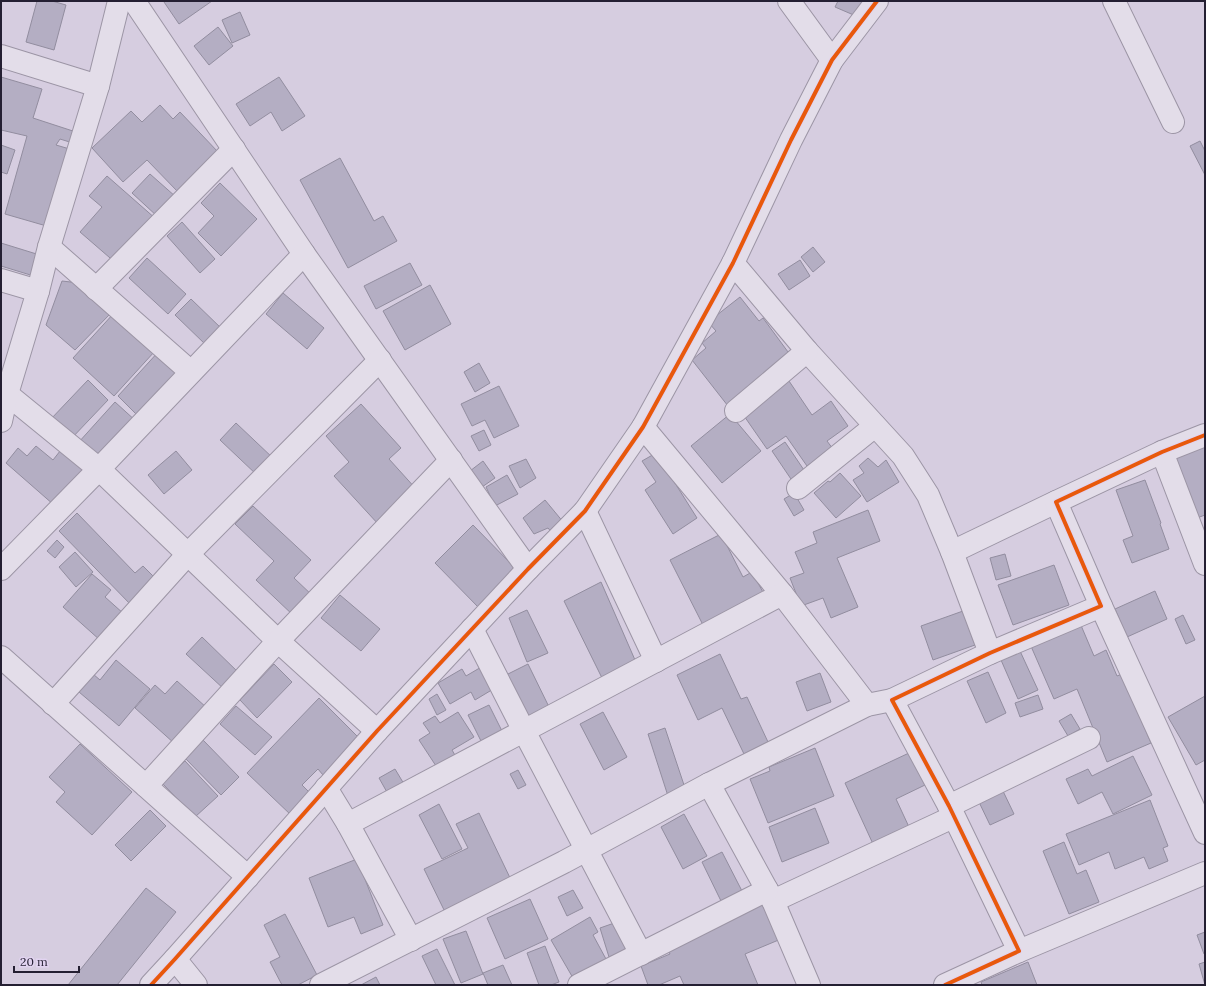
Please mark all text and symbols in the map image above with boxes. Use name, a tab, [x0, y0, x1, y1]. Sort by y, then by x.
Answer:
scale bar	[14, 948, 79, 974]
text: 20 m	[20, 954, 48, 969]

